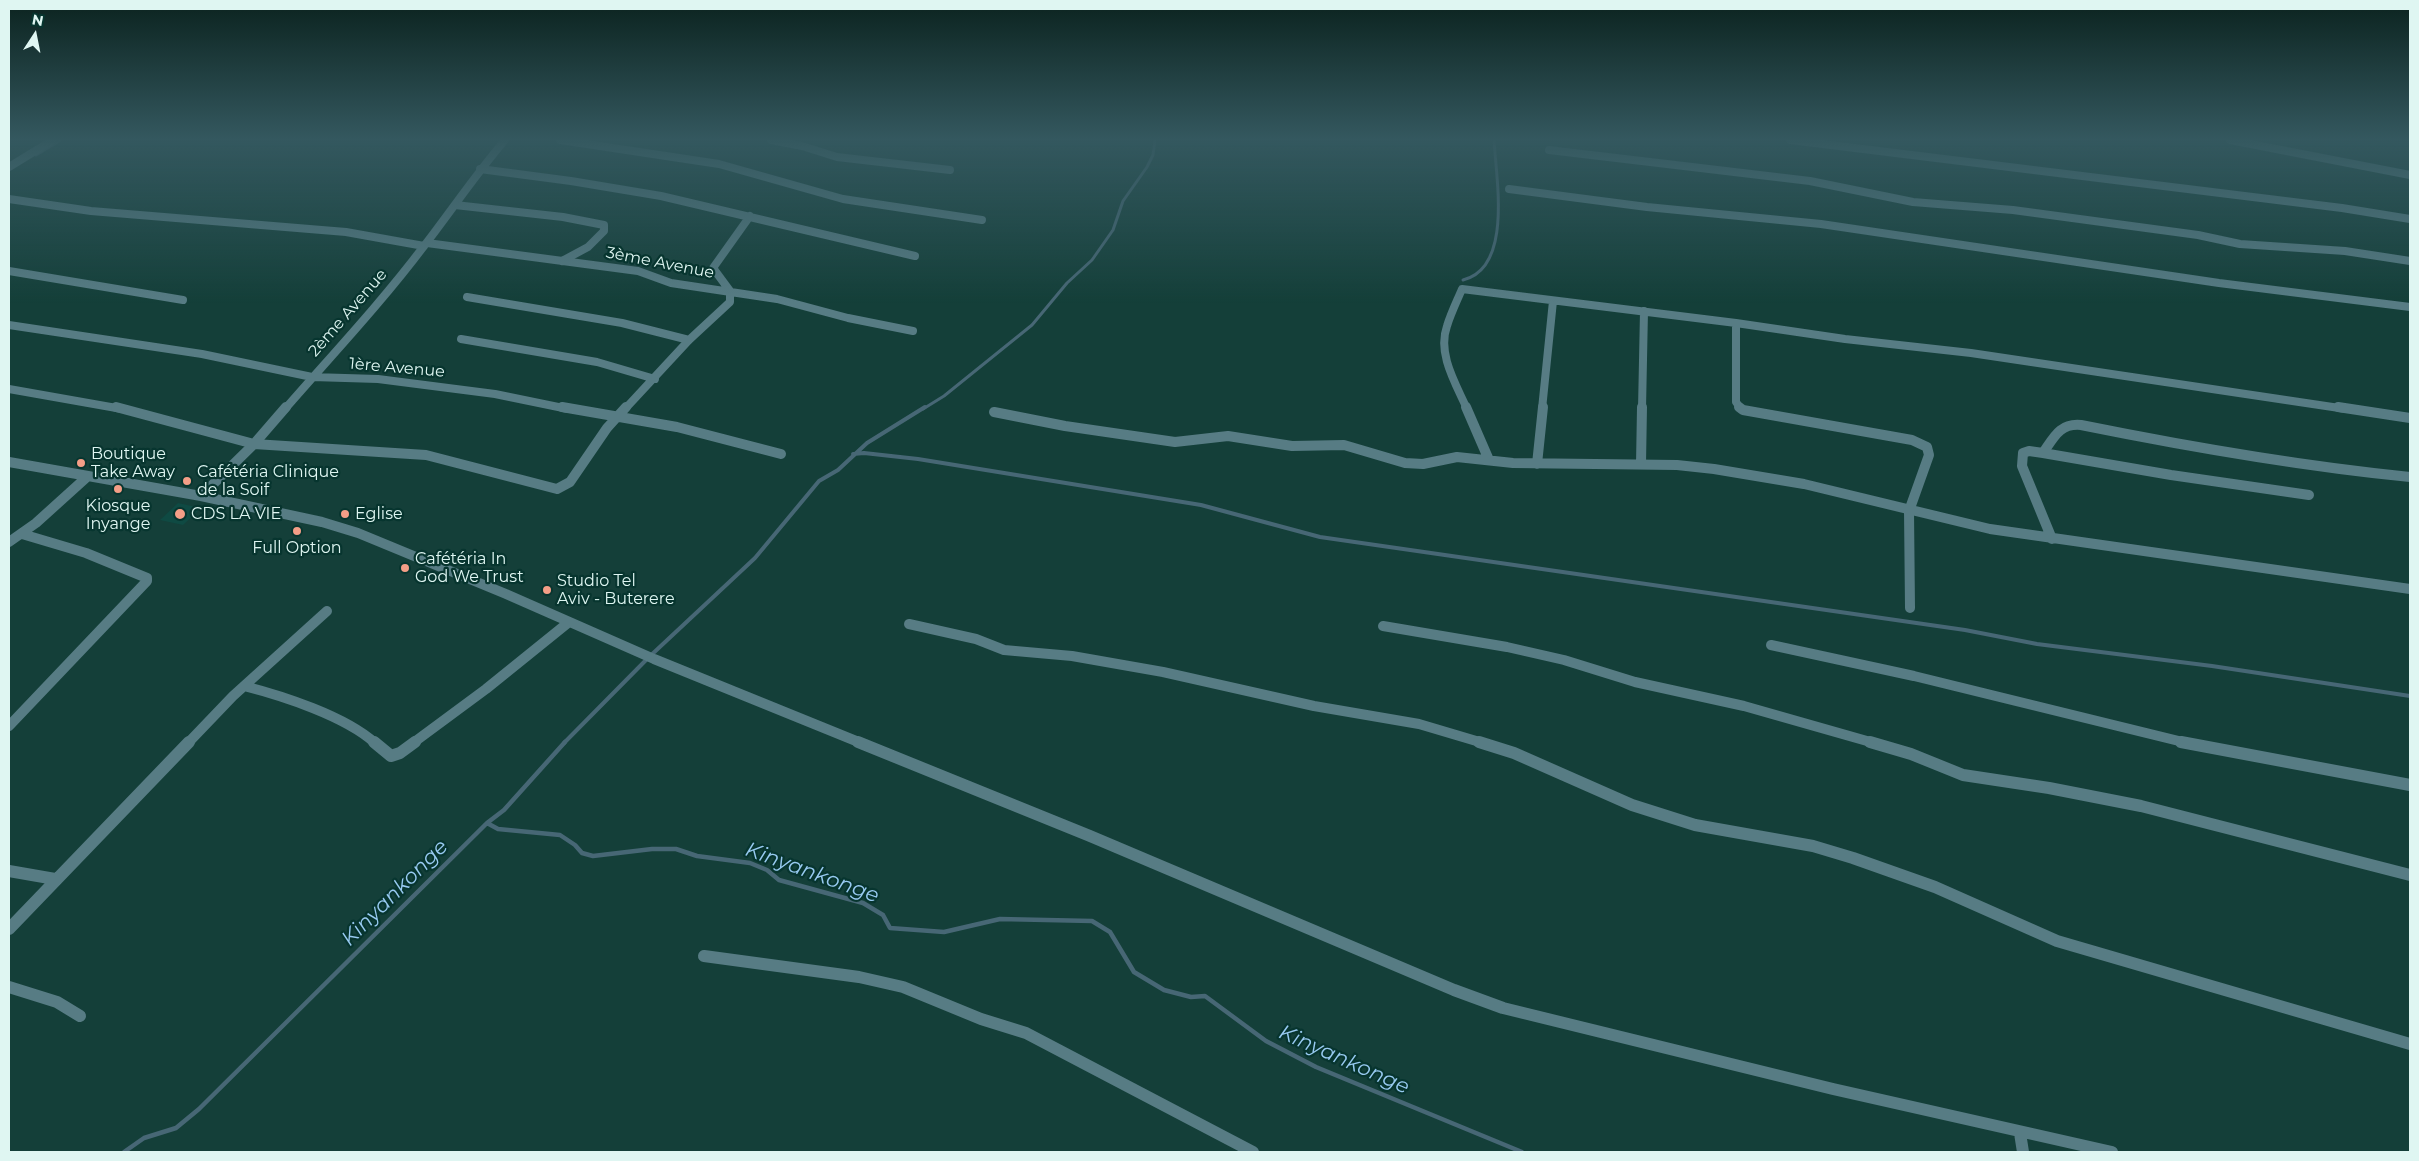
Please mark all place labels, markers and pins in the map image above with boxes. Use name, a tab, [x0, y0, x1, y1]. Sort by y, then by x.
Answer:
place label: Boutique Take Away	[91, 444, 175, 482]
marker: Boutique Take Away	[75, 457, 87, 469]
place label: Cafétéria Clinique de la Soif	[197, 462, 339, 500]
marker: Cafétéria Clinique de la Soif	[181, 475, 193, 487]
marker: Kiosque Inyange	[112, 483, 124, 495]
place label: Kiosque Inyange	[86, 496, 150, 534]
place label: CDS LA VIE	[191, 504, 281, 524]
place label: Eglise	[355, 504, 403, 524]
marker: CDS LA VIE	[173, 507, 187, 521]
marker: Eglise	[339, 508, 351, 520]
marker: Full Option	[291, 525, 303, 537]
place label: Full Option	[252, 538, 342, 558]
place label: Cafétéria In God We Trust	[415, 549, 524, 587]
marker: Cafétéria In God We Trust	[399, 562, 411, 574]
place label: Studio Tel Aviv - Buterere	[557, 571, 675, 609]
marker: Studio Tel Aviv - Buterere	[541, 584, 553, 596]

